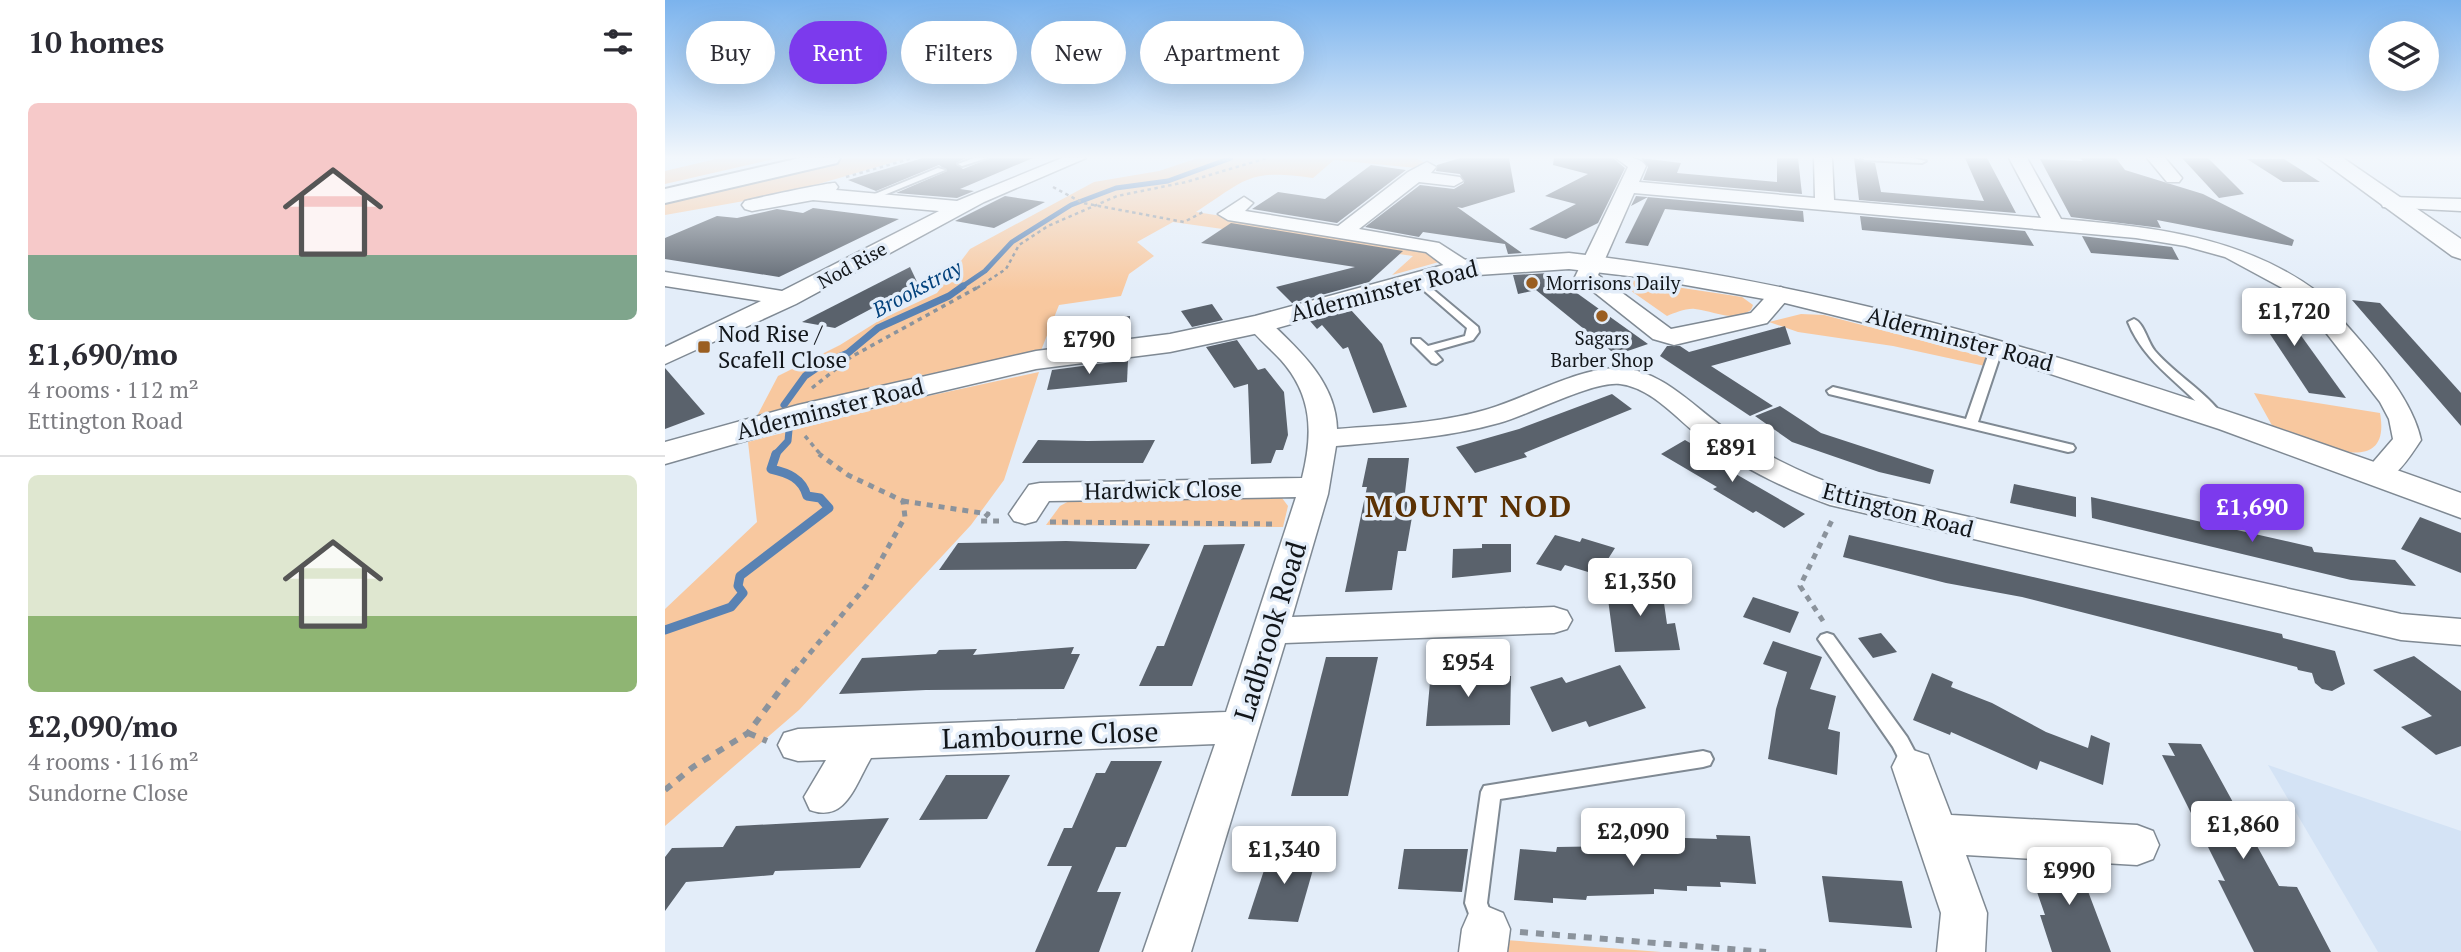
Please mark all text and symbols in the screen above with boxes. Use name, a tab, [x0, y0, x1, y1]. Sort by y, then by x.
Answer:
chip: Buy	[686, 21, 775, 84]
chip: Rent	[789, 21, 887, 84]
chip: Filters	[901, 21, 1017, 84]
chip: New	[1031, 21, 1126, 84]
chip: Apartment	[1140, 21, 1304, 84]
map controls	[2369, 21, 2439, 91]
button: layers	[2369, 21, 2439, 91]
text: 10 homes	[28, 22, 164, 62]
icon: filters	[599, 23, 637, 61]
icon: home	[270, 149, 396, 275]
street label: Nod Rise	[813, 235, 891, 294]
street label: Alderminster Road	[1287, 252, 1481, 329]
water label: Brookstray	[866, 253, 966, 324]
place label: Morrisons Daily	[1546, 270, 1681, 295]
marker: Morrisons Daily	[1524, 275, 1540, 291]
pin: £1,720	[2237, 288, 2351, 348]
text: £1,720	[2258, 295, 2330, 326]
street label: Alderminster Road	[1863, 299, 2057, 378]
marker: Sagars Barber Shop	[1594, 308, 1610, 324]
pin: £790	[1048, 316, 1130, 376]
place label: Nod Rise / Scafell Close	[718, 318, 847, 375]
text: £790	[1063, 323, 1115, 354]
place label: Sagars Barber Shop	[1551, 325, 1654, 372]
text: £1,690/mo	[28, 334, 178, 374]
marker: Nod Rise / Scafell Close	[696, 339, 712, 355]
street label: Alderminster Road	[733, 370, 927, 447]
text: 4 rooms · 112 m²	[28, 374, 199, 405]
text: Ettington Road	[28, 405, 183, 436]
pin: £891	[1691, 424, 1773, 484]
text: £891	[1706, 431, 1758, 462]
street label: Hardwick Close	[1084, 473, 1242, 506]
street label: Ettington Road	[1819, 474, 1977, 545]
pin: £1,690	[2195, 484, 2309, 544]
district label: MOUNT NOD	[1365, 486, 1573, 526]
text: £1,690	[2216, 491, 2288, 522]
icon: home	[270, 521, 396, 647]
street label: Ladbrook Road	[1225, 537, 1314, 725]
pin: £1,350	[1583, 558, 1697, 618]
text: £1,350	[1604, 565, 1676, 596]
pin: £954	[1427, 640, 1509, 699]
text: £954	[1442, 646, 1494, 677]
text: £2,090/mo	[28, 706, 178, 746]
street label: Lambourne Close	[941, 712, 1159, 757]
text: 4 rooms · 116 m²	[28, 746, 199, 777]
text: Sundorne Close	[28, 777, 188, 808]
pin: £1,860	[2186, 802, 2300, 861]
pin: £2,090	[1576, 808, 1690, 868]
text: £1,860	[2207, 808, 2279, 839]
text: £2,090	[1597, 815, 1669, 846]
pin: £1,340	[1227, 826, 1341, 886]
text: £1,340	[1248, 833, 1320, 864]
pin: £990	[2028, 848, 2110, 907]
text: £990	[2043, 854, 2095, 885]

